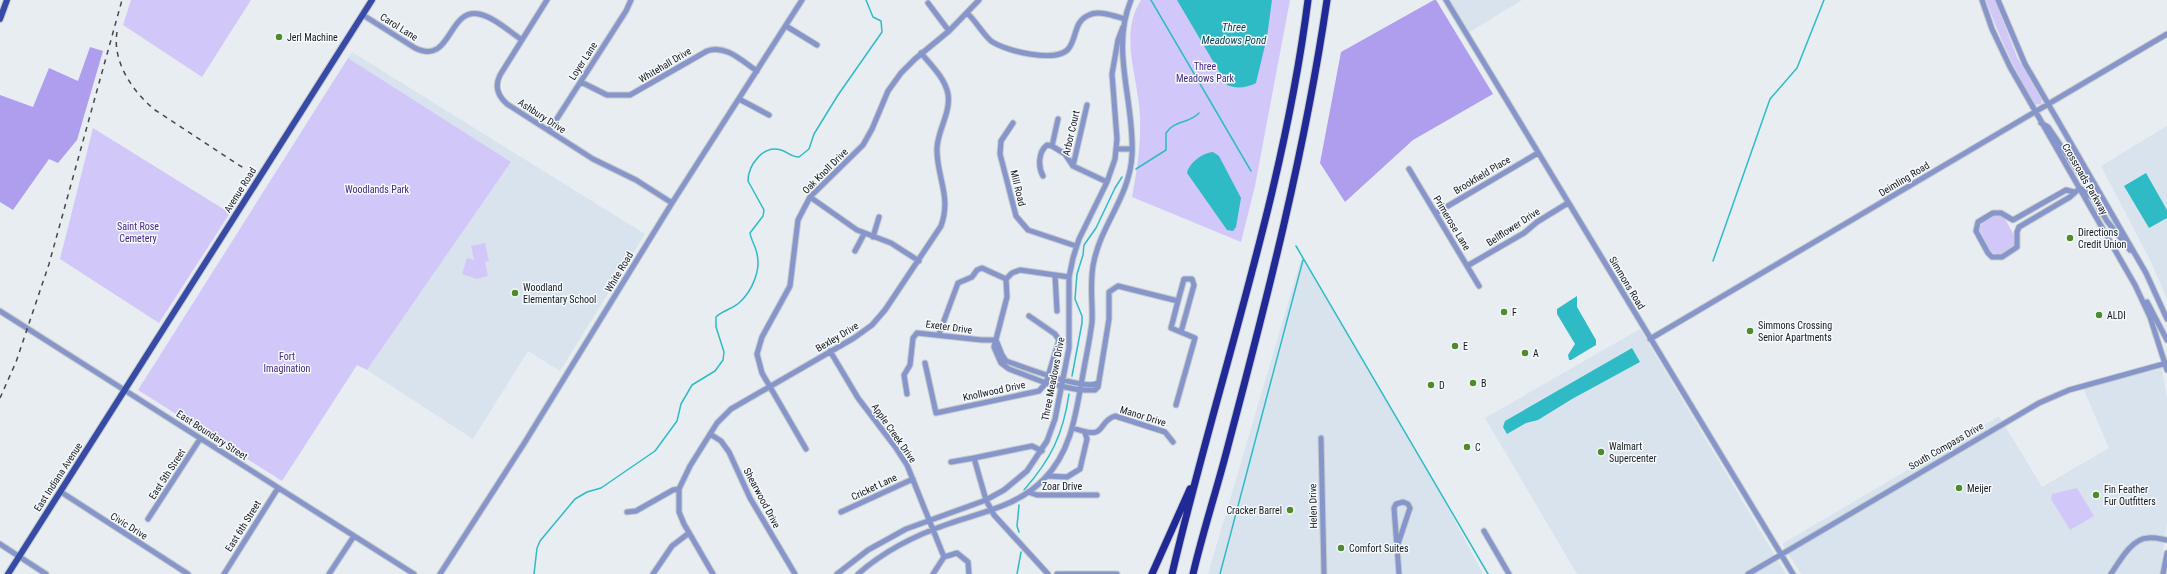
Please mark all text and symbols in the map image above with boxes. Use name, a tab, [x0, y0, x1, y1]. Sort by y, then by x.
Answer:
street label: Carol Lane	[378, 11, 420, 43]
water label: Three Meadows Pond	[1202, 21, 1267, 47]
marker: Jerl Machine	[274, 32, 284, 42]
place label: Jerl Machine	[287, 32, 338, 43]
street label: Loyer Lane	[567, 40, 599, 82]
street label: Whitehall Drive	[637, 45, 693, 85]
park label: Three Meadows Park	[1176, 61, 1235, 84]
street label: Ashbury Drive	[516, 97, 568, 136]
street label: Arbor Court	[1060, 109, 1082, 157]
street label: Crossroads Parkway	[2060, 141, 2110, 217]
street label: Oak Knoll Drive	[800, 146, 850, 196]
street label: Brookfield Place	[1452, 154, 1513, 196]
street label: Deimling Road	[1877, 160, 1931, 198]
street label: Avenue Road	[222, 165, 258, 215]
street label: Mill Road	[1008, 169, 1028, 207]
park label: Woodlands Park	[345, 184, 410, 195]
street label: Primerose Lane	[1431, 194, 1473, 253]
street label: Bellflower Drive	[1484, 206, 1542, 248]
park label: Saint Rose Cemetery	[117, 221, 159, 244]
place label: Directions Credit Union	[2078, 227, 2127, 250]
marker: Directions Credit Union	[2065, 233, 2075, 243]
street label: White Road	[603, 250, 635, 294]
street label: Simmons Road	[1607, 255, 1647, 311]
place label: Woodland Elementary School	[523, 282, 596, 305]
marker: Woodland Elementary School	[510, 288, 520, 298]
marker: F	[1499, 307, 1509, 317]
place label: F	[1512, 307, 1517, 318]
marker: ALDI	[2094, 310, 2104, 320]
place label: ALDI	[2107, 310, 2126, 321]
street label: Exeter Drive	[925, 318, 973, 336]
street label: Bexley Drive	[814, 320, 861, 354]
place label: Simmons Crossing Senior Apartments	[1758, 320, 1832, 343]
marker: Simmons Crossing Senior Apartments	[1745, 326, 1755, 336]
street label: Three Meadows Drive	[1039, 336, 1067, 422]
marker: E	[1450, 341, 1460, 351]
place label: E	[1463, 341, 1468, 352]
marker: A	[1520, 348, 1530, 358]
place label: A	[1533, 348, 1539, 359]
park label: Fort Imagination	[264, 351, 311, 374]
marker: B	[1468, 378, 1478, 388]
place label: B	[1481, 378, 1486, 389]
street label: Knollwood Drive	[962, 379, 1027, 403]
marker: D	[1426, 380, 1436, 390]
place label: D	[1439, 380, 1445, 391]
street label: Apple Creek Drive	[870, 401, 919, 465]
street label: Manor Drive	[1119, 404, 1168, 428]
street label: East Boundary Street	[174, 408, 250, 462]
street label: South Compass Drive	[1907, 420, 1986, 472]
street label: East Indiana Avenue	[32, 440, 84, 513]
place label: Walmart Supercenter	[1609, 441, 1656, 464]
marker: C	[1462, 442, 1472, 452]
place label: C	[1475, 442, 1481, 453]
street label: East 5th Street	[147, 447, 187, 501]
marker: Walmart Supercenter	[1596, 447, 1606, 457]
street label: Shearwood Drive	[742, 466, 783, 530]
street label: Cricket Lane	[849, 472, 899, 502]
street label: Zoar Drive	[1042, 481, 1082, 492]
street label: Helen Drive	[1307, 483, 1319, 529]
marker: Meijer	[1954, 483, 1964, 493]
place label: Meijer	[1967, 483, 1992, 494]
place label: Fin Feather Fur Outfitters	[2104, 484, 2156, 507]
marker: Fin Feather Fur Outfitters	[2091, 490, 2101, 500]
street label: East 6th Street	[223, 498, 263, 554]
place label: Cracker Barrel	[1226, 505, 1282, 516]
marker: Cracker Barrel	[1285, 505, 1295, 515]
street label: Civic Drive	[109, 510, 150, 542]
marker: Comfort Suites	[1336, 543, 1346, 553]
place label: Comfort Suites	[1349, 543, 1409, 554]

